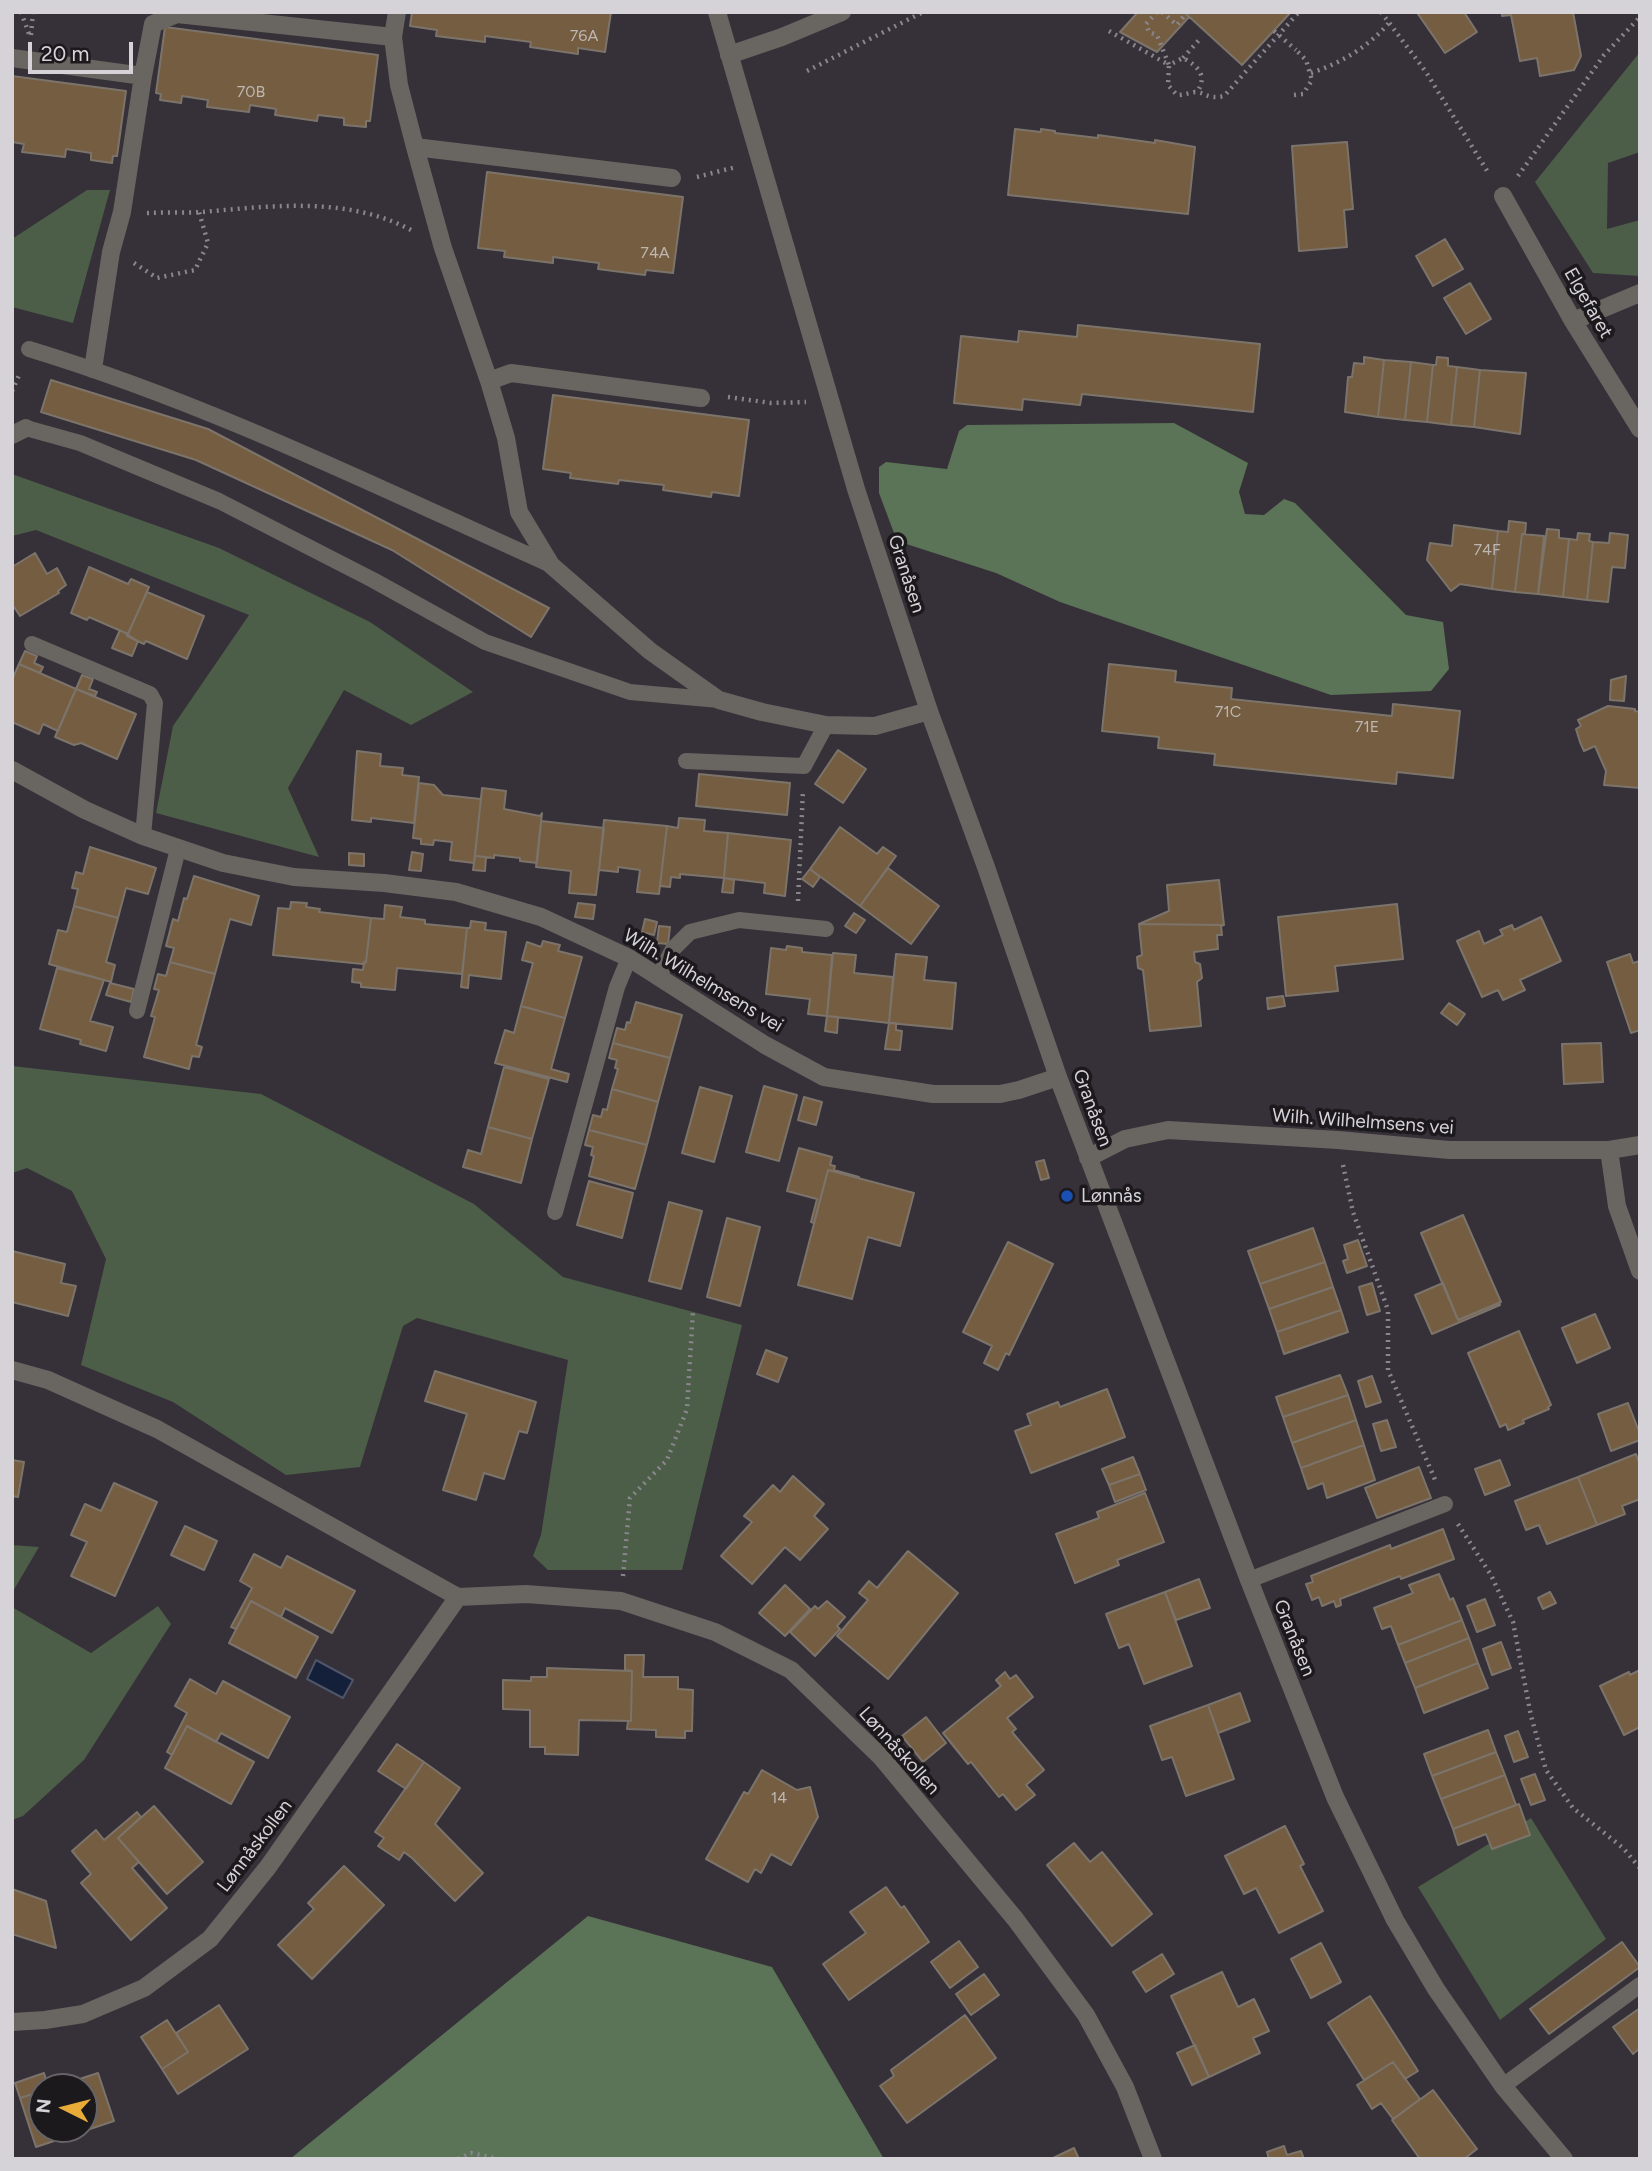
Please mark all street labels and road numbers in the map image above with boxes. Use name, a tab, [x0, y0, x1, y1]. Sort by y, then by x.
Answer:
street label: Elgefaret	[1559, 264, 1617, 342]
street label: Granåsen	[883, 532, 929, 616]
street label: Wilh. Wilhelmsens vei	[619, 924, 787, 1038]
street label: Granåsen	[1067, 1066, 1117, 1150]
street label: Wilh. Wilhelmsens vei	[1271, 1104, 1455, 1140]
street label: Granåsen	[1268, 1596, 1320, 1680]
street label: Lønnåskollen	[854, 1703, 944, 1799]
street label: Lønnåskollen	[213, 1795, 297, 1897]

